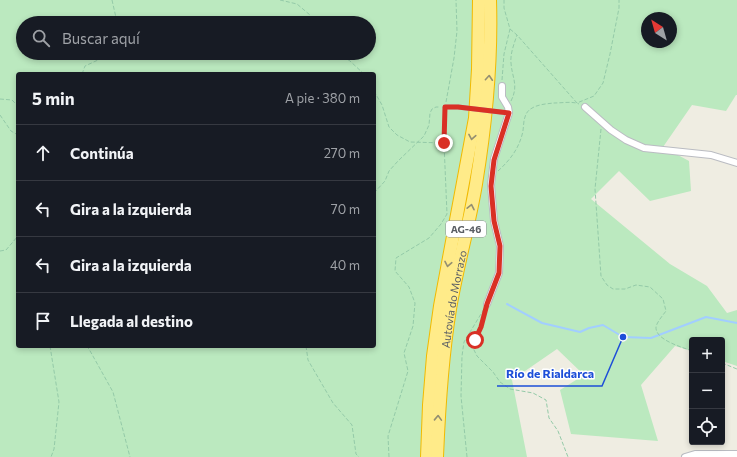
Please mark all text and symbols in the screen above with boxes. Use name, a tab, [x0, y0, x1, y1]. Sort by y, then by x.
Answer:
north arrow	[641, 12, 677, 48]
search box	[16, 16, 376, 60]
icon: search	[30, 27, 52, 49]
text: Buscar aquí	[62, 29, 140, 47]
one-way arrow	[484, 75, 493, 81]
text: 5 min	[32, 88, 75, 109]
text: A pie · 380 m	[285, 90, 360, 106]
one-way arrow	[468, 133, 477, 140]
route end	[435, 134, 453, 152]
icon: ahead	[32, 142, 54, 164]
text: Continúa	[70, 144, 134, 162]
text: 270 m	[324, 145, 360, 161]
icon: left	[32, 198, 54, 220]
text: Gira a la izquierda	[70, 200, 192, 218]
text: 70 m	[331, 201, 360, 217]
one-way arrow	[466, 204, 475, 210]
road number: AG-46	[446, 221, 486, 237]
street label: Autovía do Morrazo	[438, 248, 469, 349]
icon: left	[32, 254, 54, 276]
text: Gira a la izquierda	[70, 256, 192, 274]
text: 40 m	[330, 257, 360, 273]
one-way arrow	[444, 261, 453, 268]
icon: arrive	[32, 310, 54, 332]
text: Llegada al destino	[70, 312, 193, 330]
route start	[466, 331, 484, 349]
map controls	[689, 337, 725, 445]
button: +	[689, 337, 725, 373]
callout: Río de Rialdarca	[497, 362, 602, 386]
text: Río de Rialdarca	[506, 366, 594, 380]
button: −	[689, 373, 725, 409]
button: locate	[689, 409, 725, 445]
one-way arrow	[434, 415, 443, 421]

